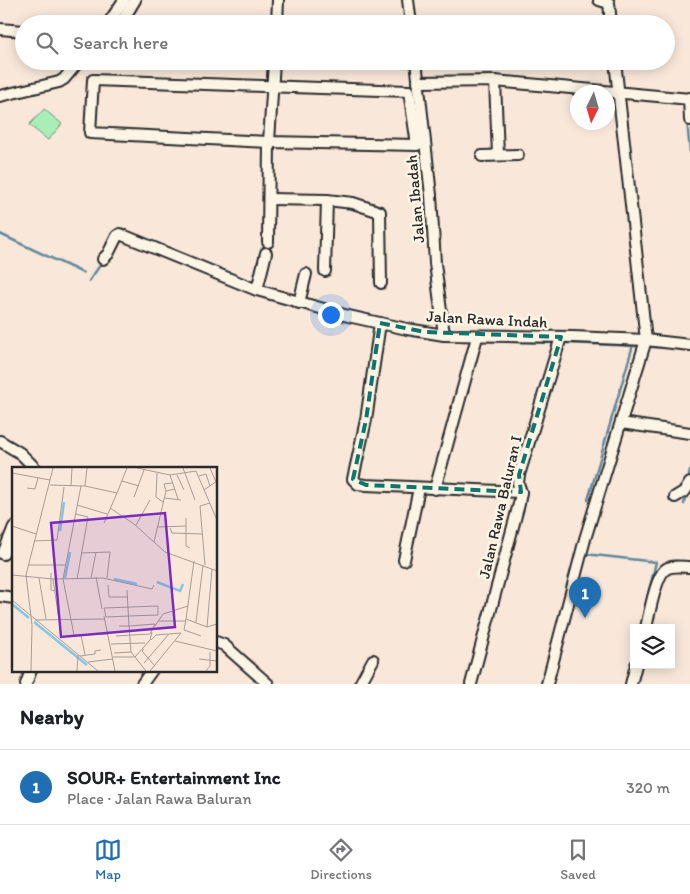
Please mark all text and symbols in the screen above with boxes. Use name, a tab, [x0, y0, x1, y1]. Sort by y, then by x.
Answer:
search box	[15, 15, 675, 70]
icon: search	[33, 29, 61, 57]
text: Search here	[73, 31, 168, 54]
north arrow	[570, 85, 615, 130]
street label: Jalan Ibadah	[402, 154, 428, 244]
your location	[318, 302, 344, 328]
street label: Jalan Rawa Indah	[426, 306, 549, 332]
street label: Jalan Rawa Baluran I	[474, 434, 526, 580]
inset map	[12, 467, 218, 672]
pin: 1	[569, 577, 601, 618]
map controls	[630, 624, 675, 669]
button: layers	[630, 624, 675, 669]
text: Nearby	[20, 704, 84, 729]
text: SOUR+ Entertainment Inc	[67, 766, 281, 789]
text: 1	[32, 778, 40, 797]
text: 320 m	[626, 778, 670, 797]
text: Place · Jalan Rawa Baluran	[67, 789, 252, 808]
tab: Map	[94, 836, 122, 883]
tab: Directions	[310, 836, 372, 883]
tab: Saved	[560, 836, 596, 883]

